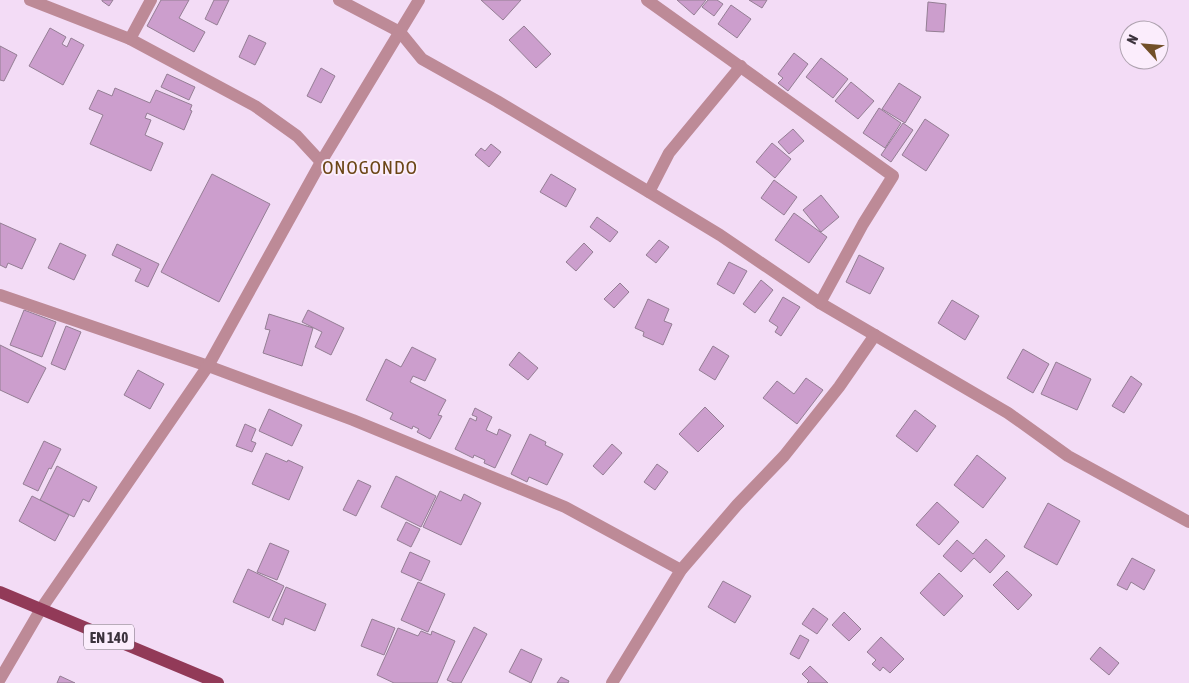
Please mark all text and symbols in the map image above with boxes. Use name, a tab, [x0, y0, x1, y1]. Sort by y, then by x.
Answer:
north arrow	[1119, 20, 1169, 70]
text: N	[1123, 32, 1141, 47]
district label: ONOGONDO	[322, 156, 418, 178]
road number: EN 140	[84, 624, 134, 650]

